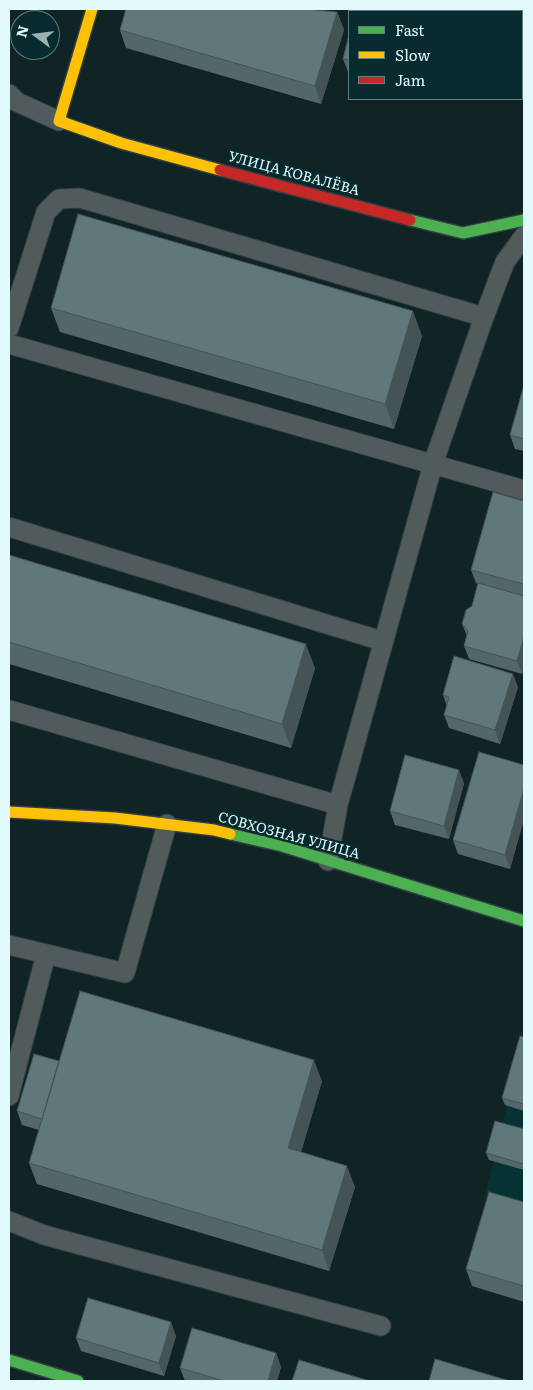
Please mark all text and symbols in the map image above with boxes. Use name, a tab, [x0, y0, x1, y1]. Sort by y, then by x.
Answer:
north arrow	[10, 10, 60, 60]
legend	[348, 10, 523, 100]
text: Fast	[395, 18, 424, 41]
text: N	[10, 23, 33, 40]
text: Slow	[395, 43, 430, 66]
text: Jam	[395, 68, 425, 91]
street label: УЛИЦА КОВАЛЁВА	[226, 148, 362, 200]
street label: СОВХОЗНАЯ УЛИЦА	[216, 809, 362, 863]

